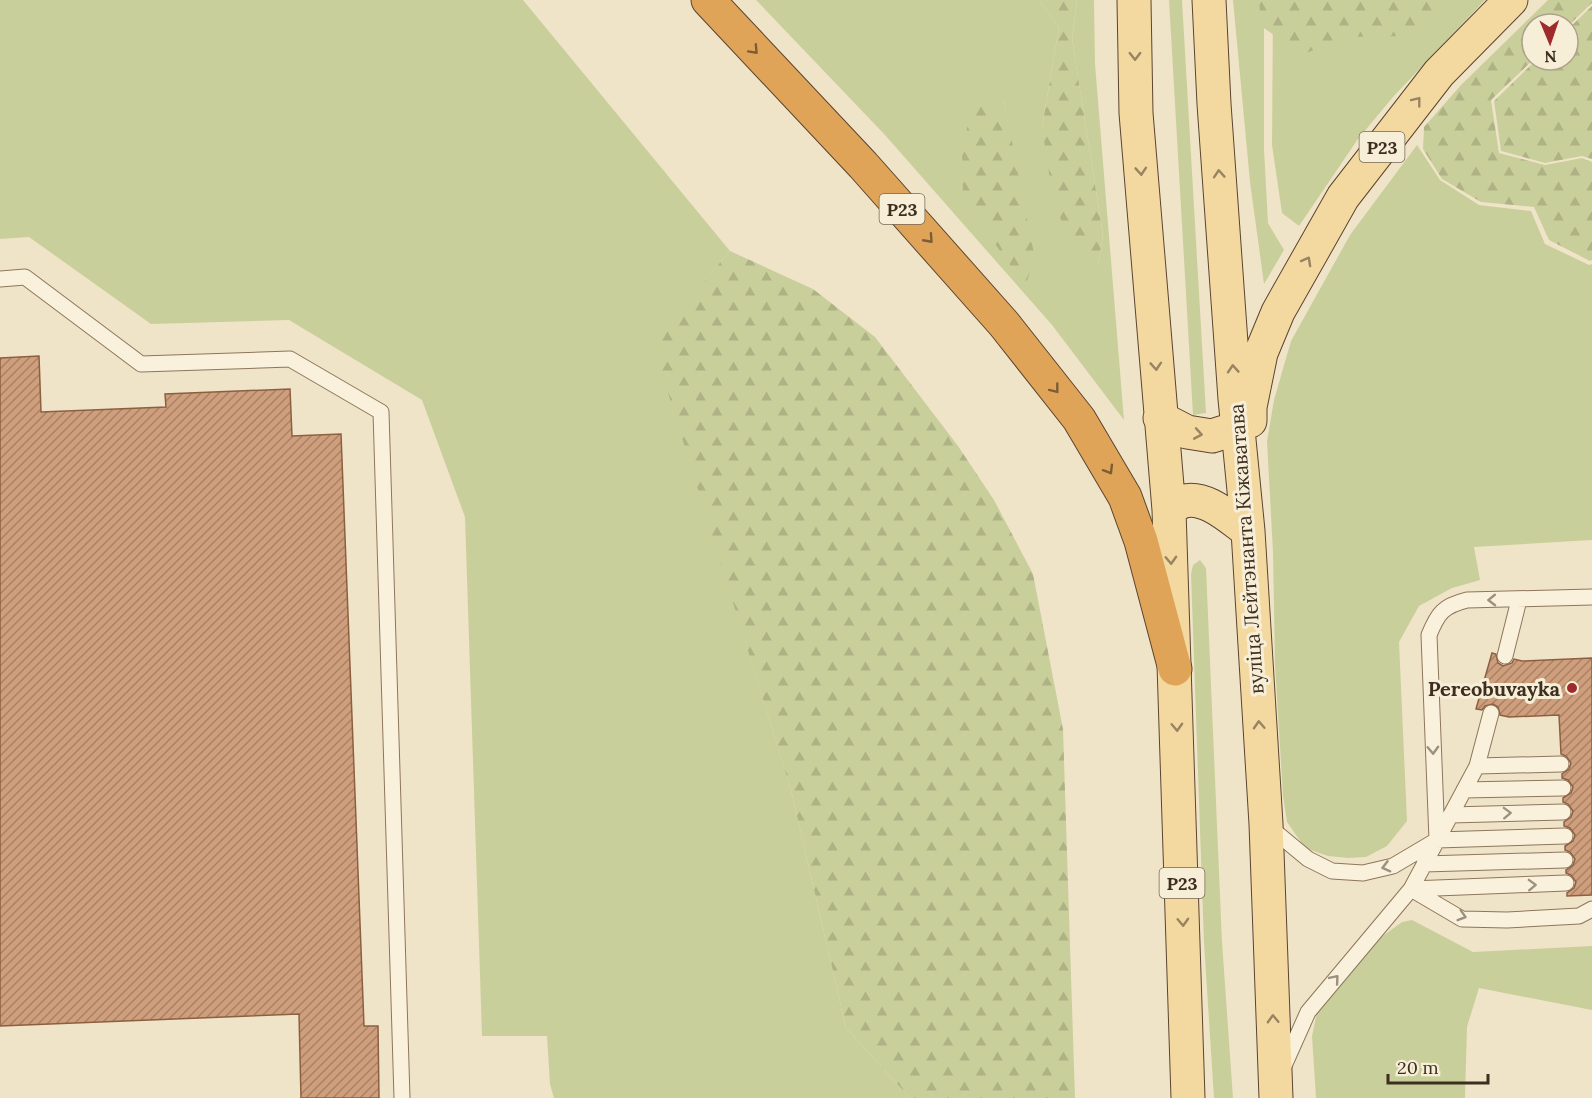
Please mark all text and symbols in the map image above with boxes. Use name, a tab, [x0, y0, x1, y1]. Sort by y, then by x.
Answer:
north arrow	[1520, 12, 1580, 72]
one-way arrow	[747, 42, 758, 53]
text: N	[1544, 47, 1557, 67]
one-way arrow	[1129, 52, 1141, 61]
one-way arrow	[1410, 97, 1421, 108]
road number: Р23	[1360, 132, 1404, 162]
one-way arrow	[1134, 167, 1147, 176]
one-way arrow	[1213, 170, 1226, 179]
road number: Р23	[880, 194, 924, 224]
one-way arrow	[922, 233, 933, 243]
one-way arrow	[1300, 257, 1311, 267]
one-way arrow	[1149, 361, 1162, 370]
one-way arrow	[1226, 364, 1239, 373]
one-way arrow	[1047, 382, 1058, 393]
street label: вуліца Лейтэнанта Кіжаватава	[1223, 403, 1269, 695]
one-way arrow	[1193, 427, 1202, 439]
one-way arrow	[1102, 464, 1113, 474]
one-way arrow	[1164, 556, 1177, 565]
one-way arrow	[1487, 594, 1496, 606]
place label: Pereobuvayka	[1428, 676, 1561, 701]
marker: Pereobuvayka	[1565, 681, 1579, 695]
one-way arrow	[1253, 720, 1266, 729]
one-way arrow	[1171, 723, 1183, 732]
one-way arrow	[1427, 745, 1440, 754]
one-way arrow	[1503, 807, 1512, 820]
one-way arrow	[1381, 860, 1391, 873]
road number: Р23	[1160, 868, 1204, 898]
one-way arrow	[1528, 878, 1537, 891]
one-way arrow	[1456, 909, 1467, 921]
one-way arrow	[1177, 918, 1189, 927]
one-way arrow	[1328, 975, 1339, 986]
one-way arrow	[1267, 1014, 1280, 1023]
scale bar	[1388, 1047, 1488, 1085]
text: 20 m	[1397, 1056, 1439, 1079]

